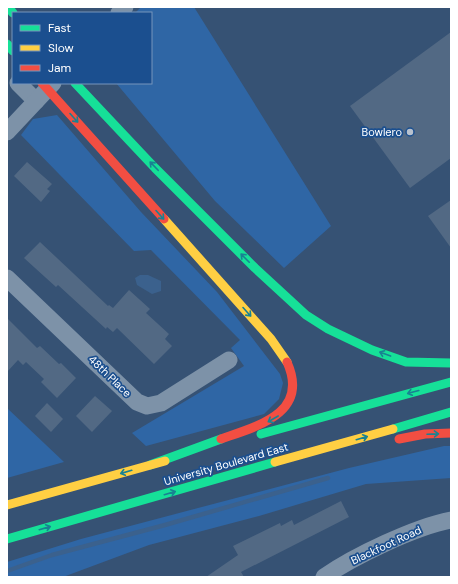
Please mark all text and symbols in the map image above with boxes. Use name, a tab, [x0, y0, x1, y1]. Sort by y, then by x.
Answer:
legend	[12, 12, 152, 84]
text: Fast	[48, 20, 71, 36]
text: Slow	[48, 40, 74, 56]
text: Jam	[48, 60, 71, 76]
one-way arrow	[69, 113, 78, 123]
place label: Bowlero	[362, 125, 402, 139]
marker: Bowlero	[405, 127, 415, 137]
one-way arrow	[149, 161, 159, 171]
one-way arrow	[156, 210, 165, 220]
one-way arrow	[240, 253, 250, 263]
one-way arrow	[242, 307, 251, 317]
one-way arrow	[380, 350, 392, 358]
street label: 48th Place	[86, 352, 134, 400]
one-way arrow	[407, 389, 420, 396]
one-way arrow	[267, 415, 279, 423]
one-way arrow	[426, 430, 439, 438]
one-way arrow	[355, 433, 368, 441]
street label: University Boulevard East	[162, 440, 290, 488]
one-way arrow	[120, 469, 133, 476]
one-way arrow	[163, 489, 176, 496]
street label: Blackfoot Road	[349, 523, 424, 567]
one-way arrow	[38, 524, 51, 531]

